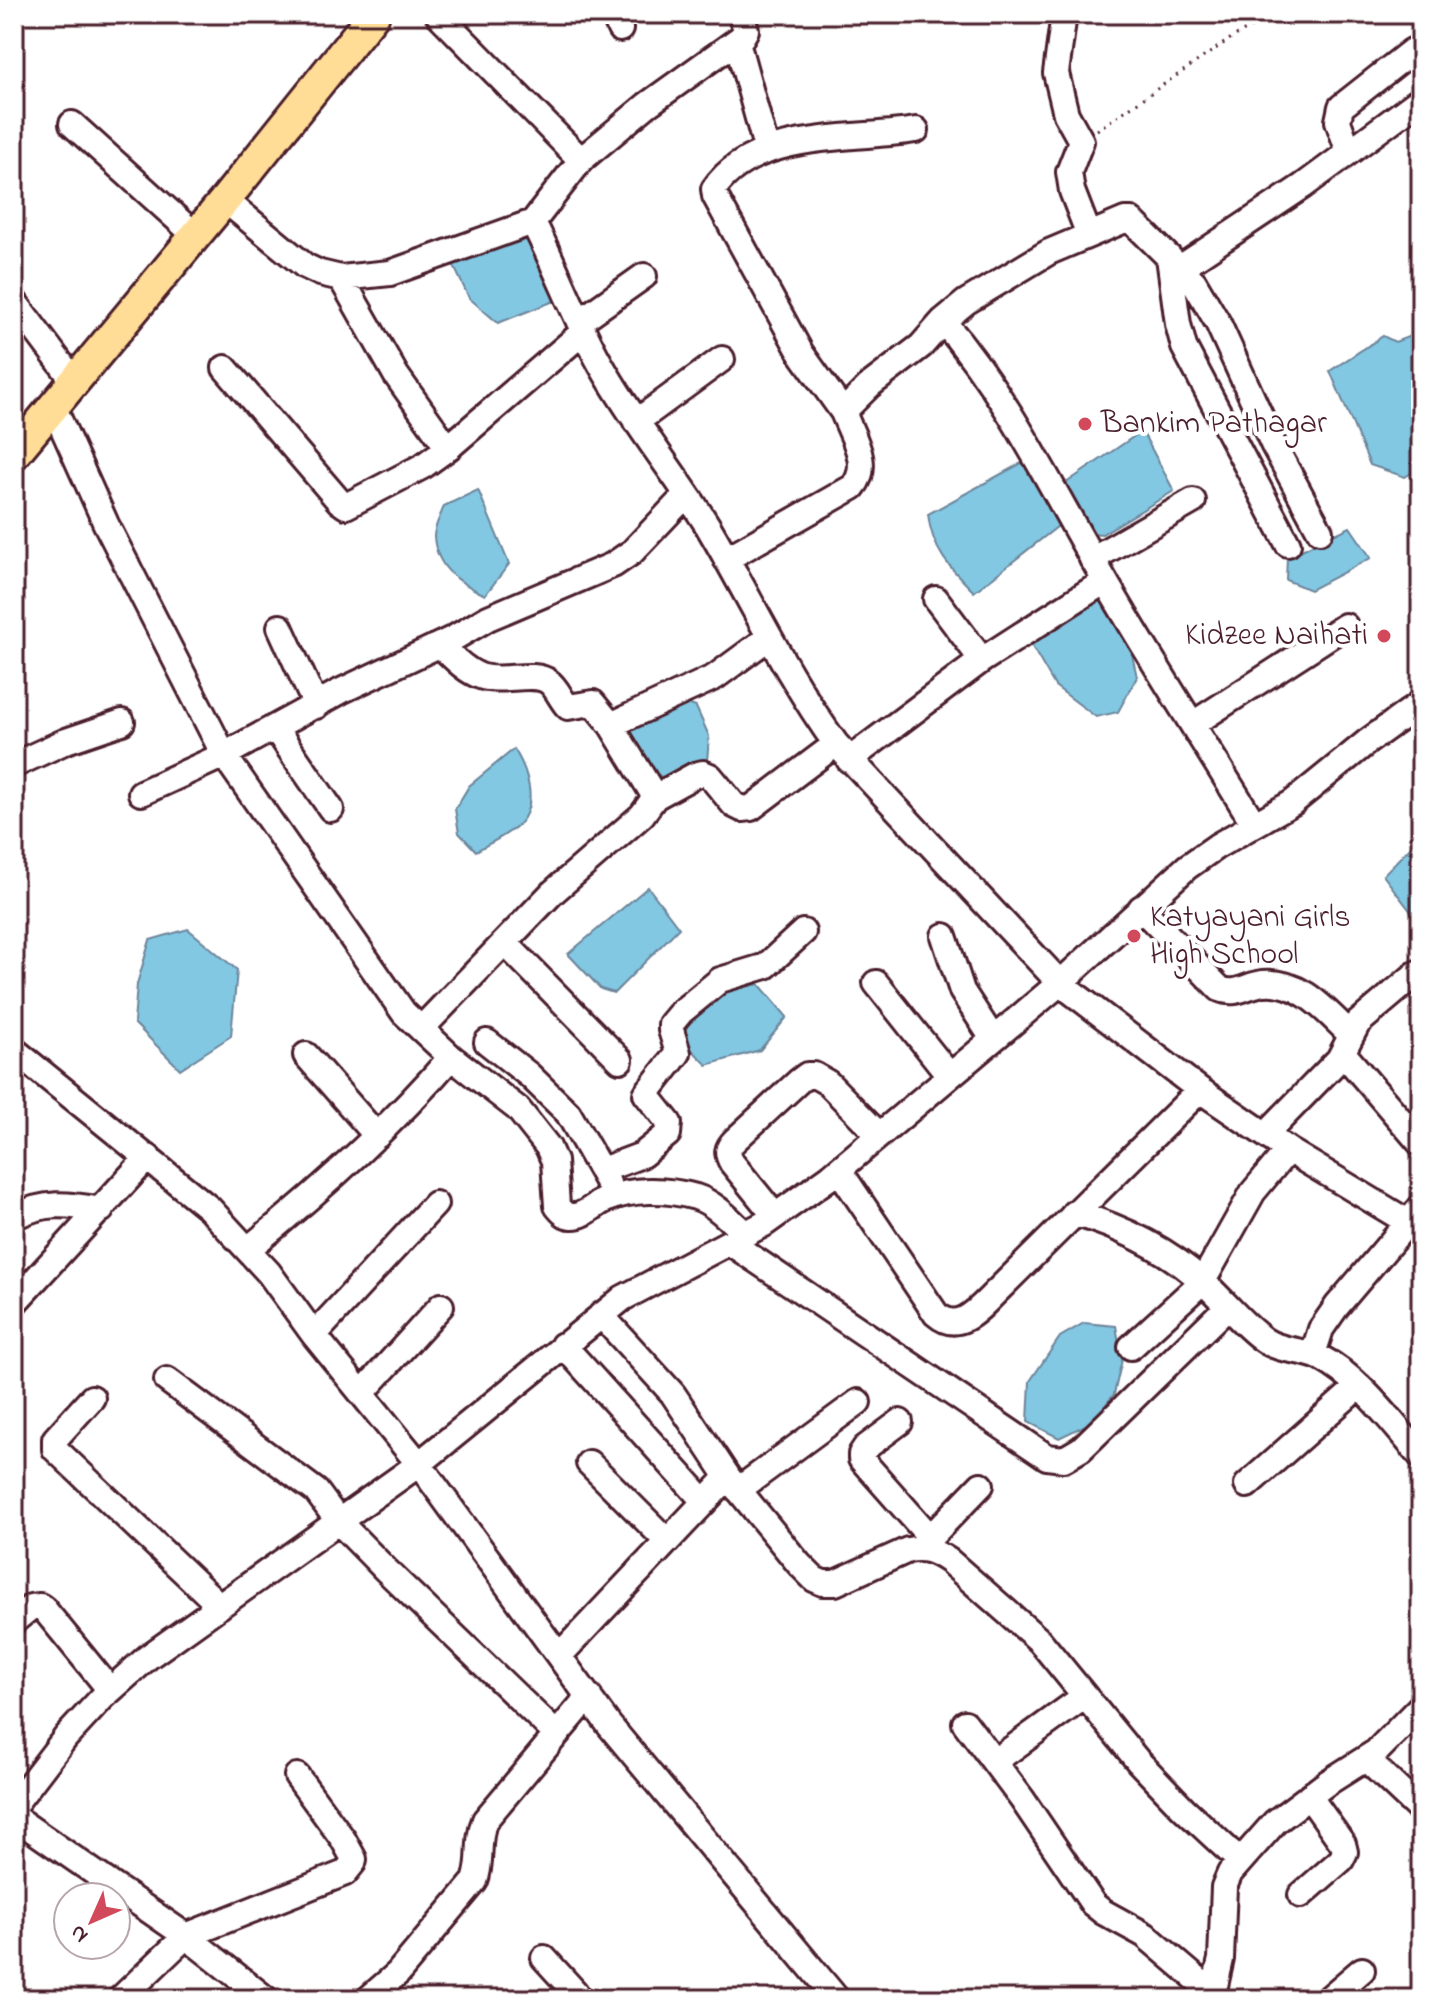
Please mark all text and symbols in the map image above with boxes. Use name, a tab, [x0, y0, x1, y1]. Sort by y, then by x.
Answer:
place label: Bankim Pathagar	[1100, 401, 1327, 448]
marker: Bankim Pathagar	[1076, 415, 1094, 433]
place label: Kidzee Naihati	[1185, 613, 1368, 660]
marker: Kidzee Naihati	[1375, 627, 1393, 645]
place label: Katyayani Girls High School	[1150, 895, 1351, 979]
marker: Katyayani Girls High School	[1125, 927, 1143, 945]
north arrow	[52, 1881, 132, 1961]
text: N	[63, 1916, 97, 1950]

